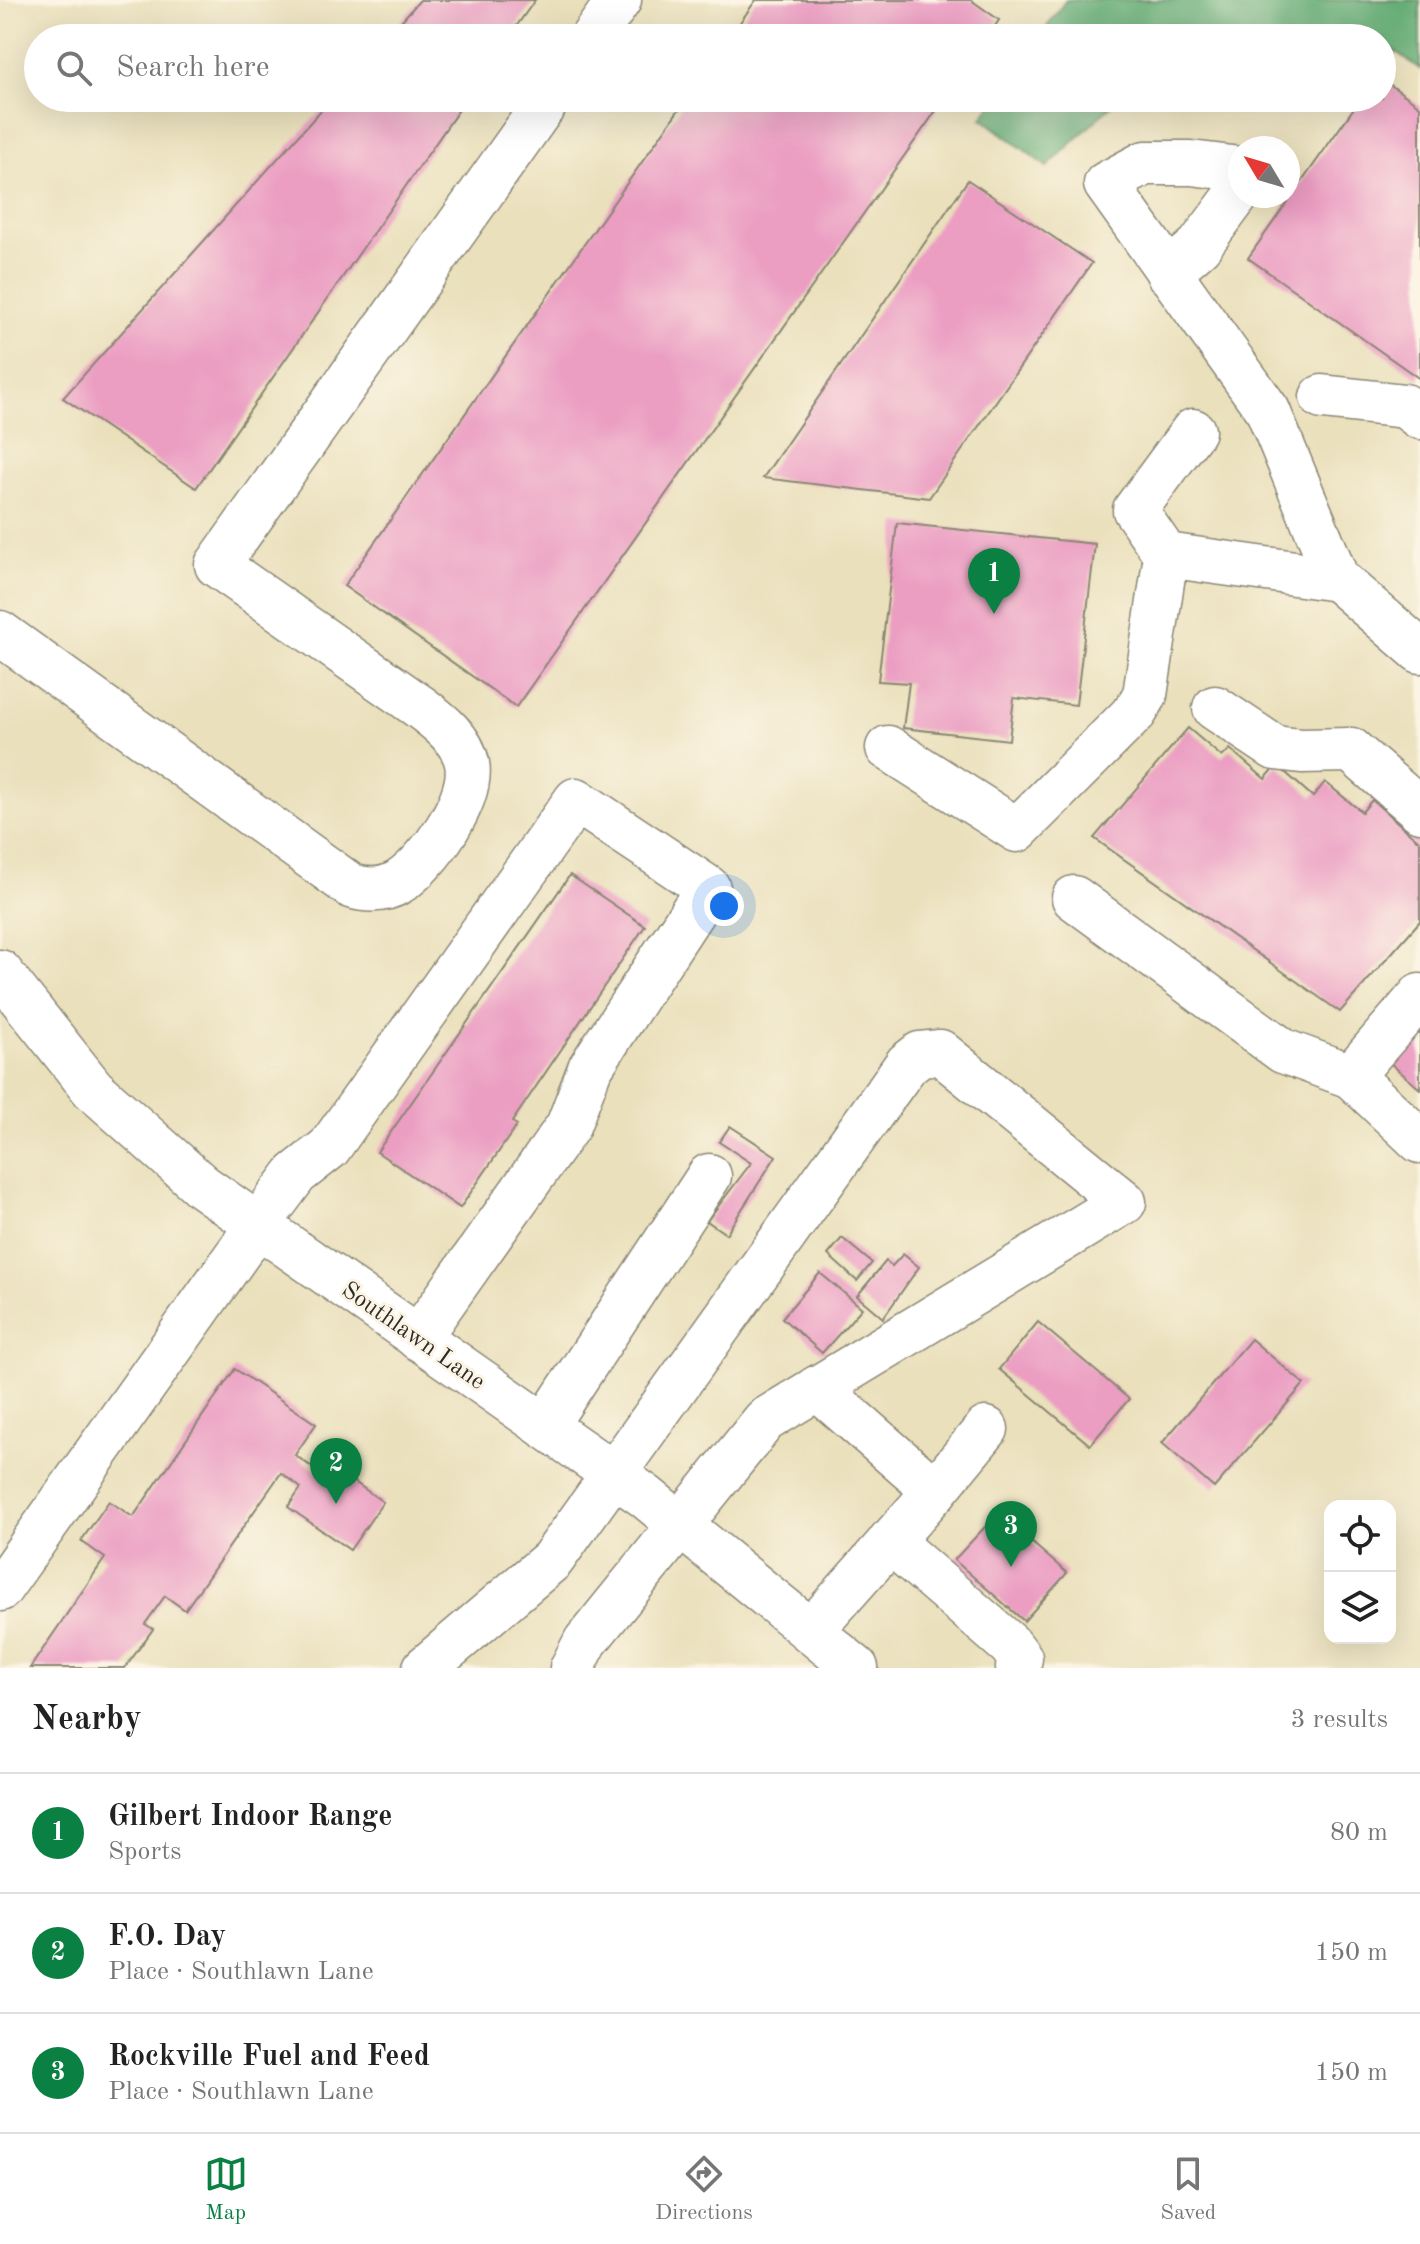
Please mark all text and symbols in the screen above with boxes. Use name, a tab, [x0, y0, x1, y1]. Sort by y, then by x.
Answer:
search box	[24, 24, 1396, 112]
icon: search	[52, 46, 96, 90]
text: Search here	[116, 53, 270, 83]
north arrow	[1228, 136, 1300, 208]
pin: 1	[968, 548, 1020, 614]
your location	[704, 886, 744, 926]
street label: Southlawn Lane	[337, 1278, 489, 1395]
pin: 2	[310, 1438, 362, 1504]
map controls	[1324, 1500, 1396, 1644]
button: locate	[1324, 1500, 1396, 1572]
pin: 3	[985, 1501, 1037, 1567]
button: layers	[1324, 1572, 1396, 1644]
text: Nearby	[32, 1703, 142, 1737]
text: 3 results	[1290, 1707, 1388, 1733]
text: Gilbert Indoor Range	[108, 1802, 392, 1832]
text: 1	[50, 1820, 66, 1846]
text: 80 m	[1330, 1820, 1388, 1846]
text: Sports	[108, 1839, 182, 1865]
text: F.O. Day	[108, 1922, 226, 1952]
text: 2	[50, 1940, 66, 1966]
text: 150 m	[1315, 1940, 1388, 1966]
text: Place · Southlawn Lane	[108, 1959, 374, 1985]
text: Rockville Fuel and Feed	[108, 2042, 430, 2072]
text: 3	[50, 2060, 66, 2086]
text: 150 m	[1315, 2060, 1388, 2086]
text: Place · Southlawn Lane	[108, 2079, 374, 2105]
tab: Map	[204, 2152, 248, 2227]
tab: Directions	[655, 2152, 753, 2227]
tab: Saved	[1160, 2152, 1216, 2227]

